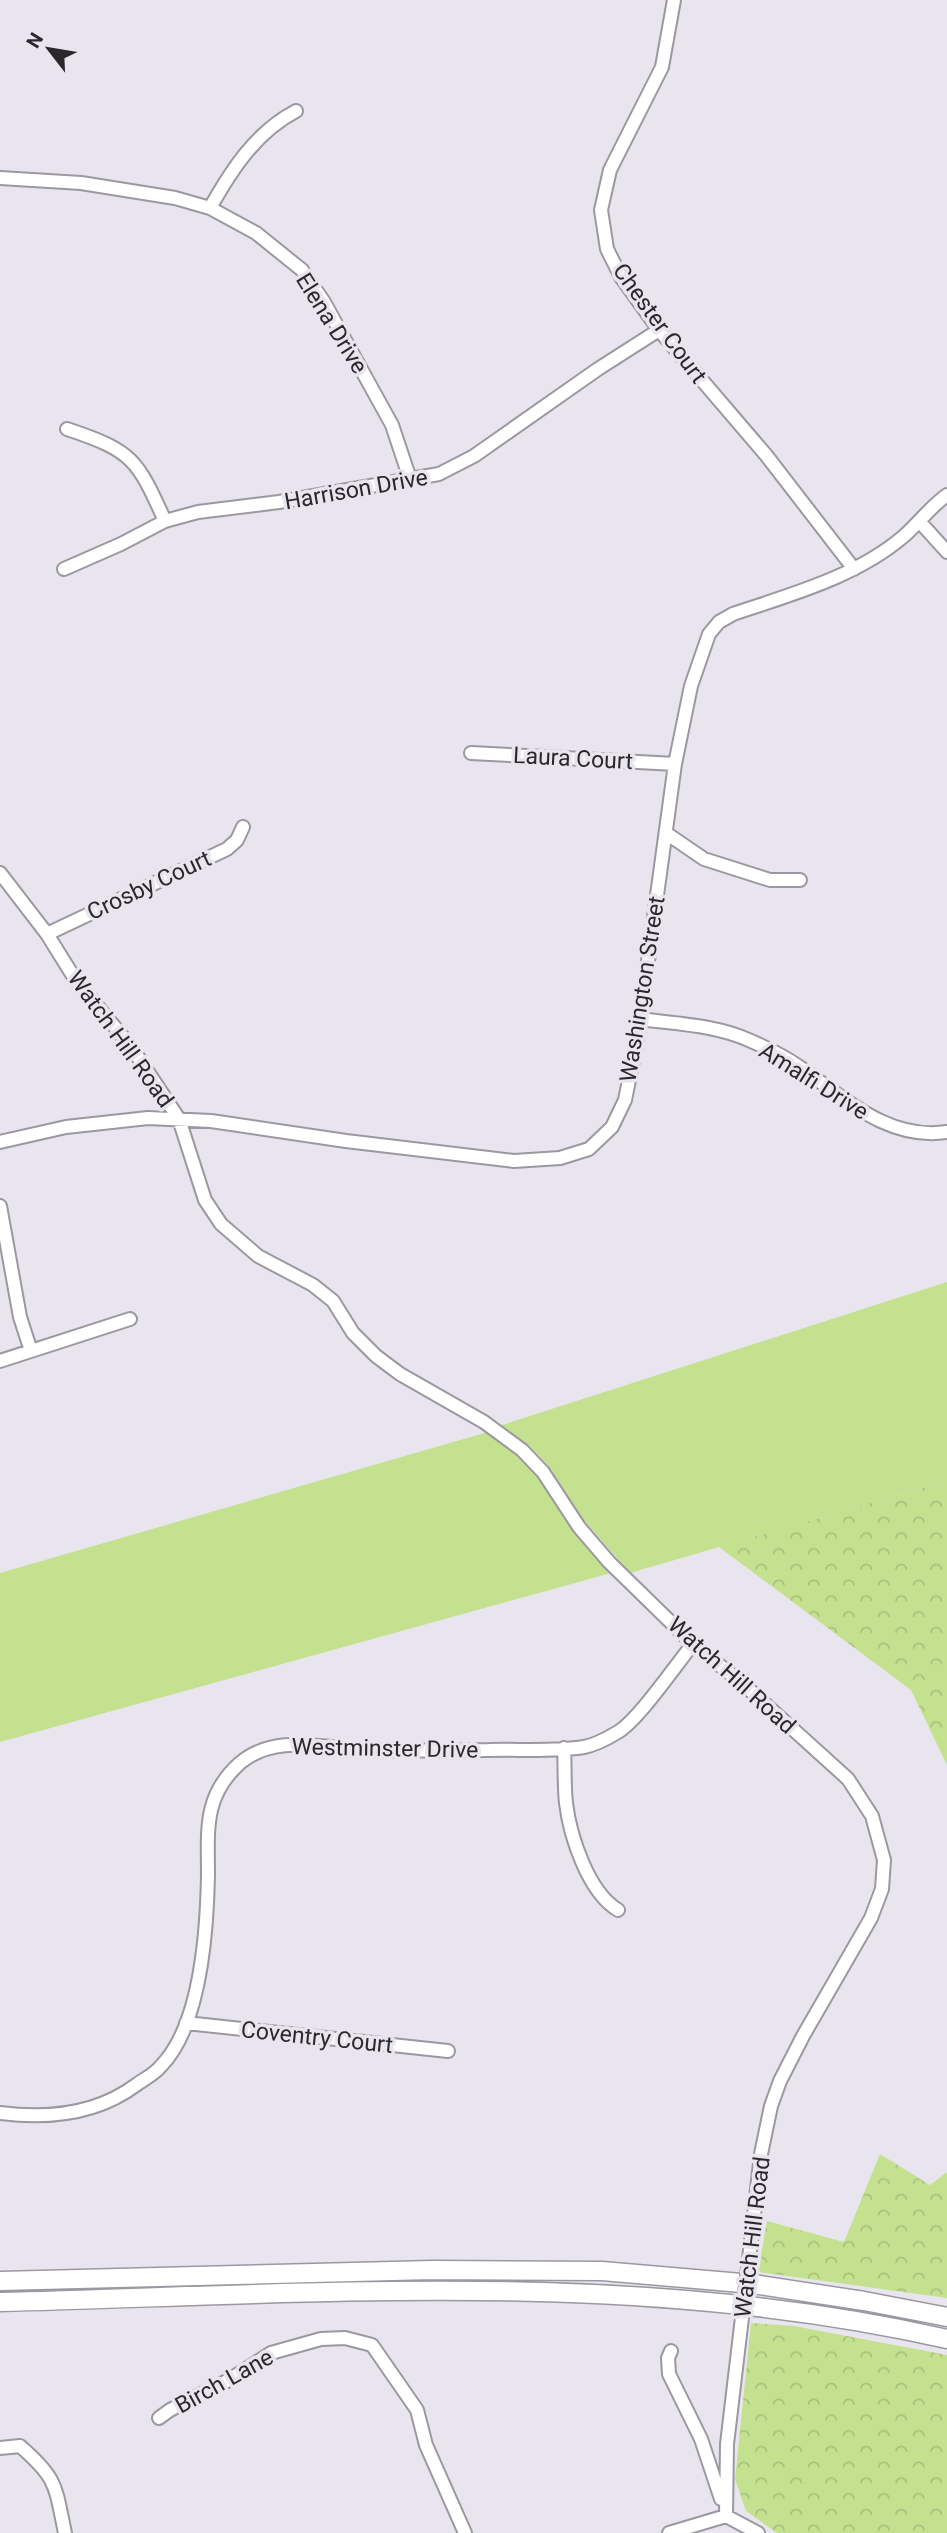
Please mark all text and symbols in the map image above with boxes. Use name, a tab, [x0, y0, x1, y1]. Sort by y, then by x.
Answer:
north arrow	[14, 14, 84, 84]
text: N	[22, 29, 48, 52]
street label: Chester Court	[607, 258, 712, 388]
street label: Elena Drive	[290, 268, 373, 379]
street label: Harrison Drive	[282, 464, 430, 515]
street label: Laura Court	[512, 742, 633, 775]
street label: Crosby Court	[83, 845, 215, 926]
street label: Washington Street	[614, 894, 671, 1084]
street label: Watch Hill Road	[62, 966, 179, 1113]
street label: Amalfi Drive	[754, 1037, 873, 1126]
street label: Watch Hill Road	[662, 1611, 801, 1740]
street label: Westminster Drive	[291, 1733, 479, 1764]
street label: Coventry Court	[240, 2016, 394, 2059]
street label: Watch Hill Road	[729, 2155, 776, 2319]
street label: Birch Lane	[171, 2344, 278, 2419]

